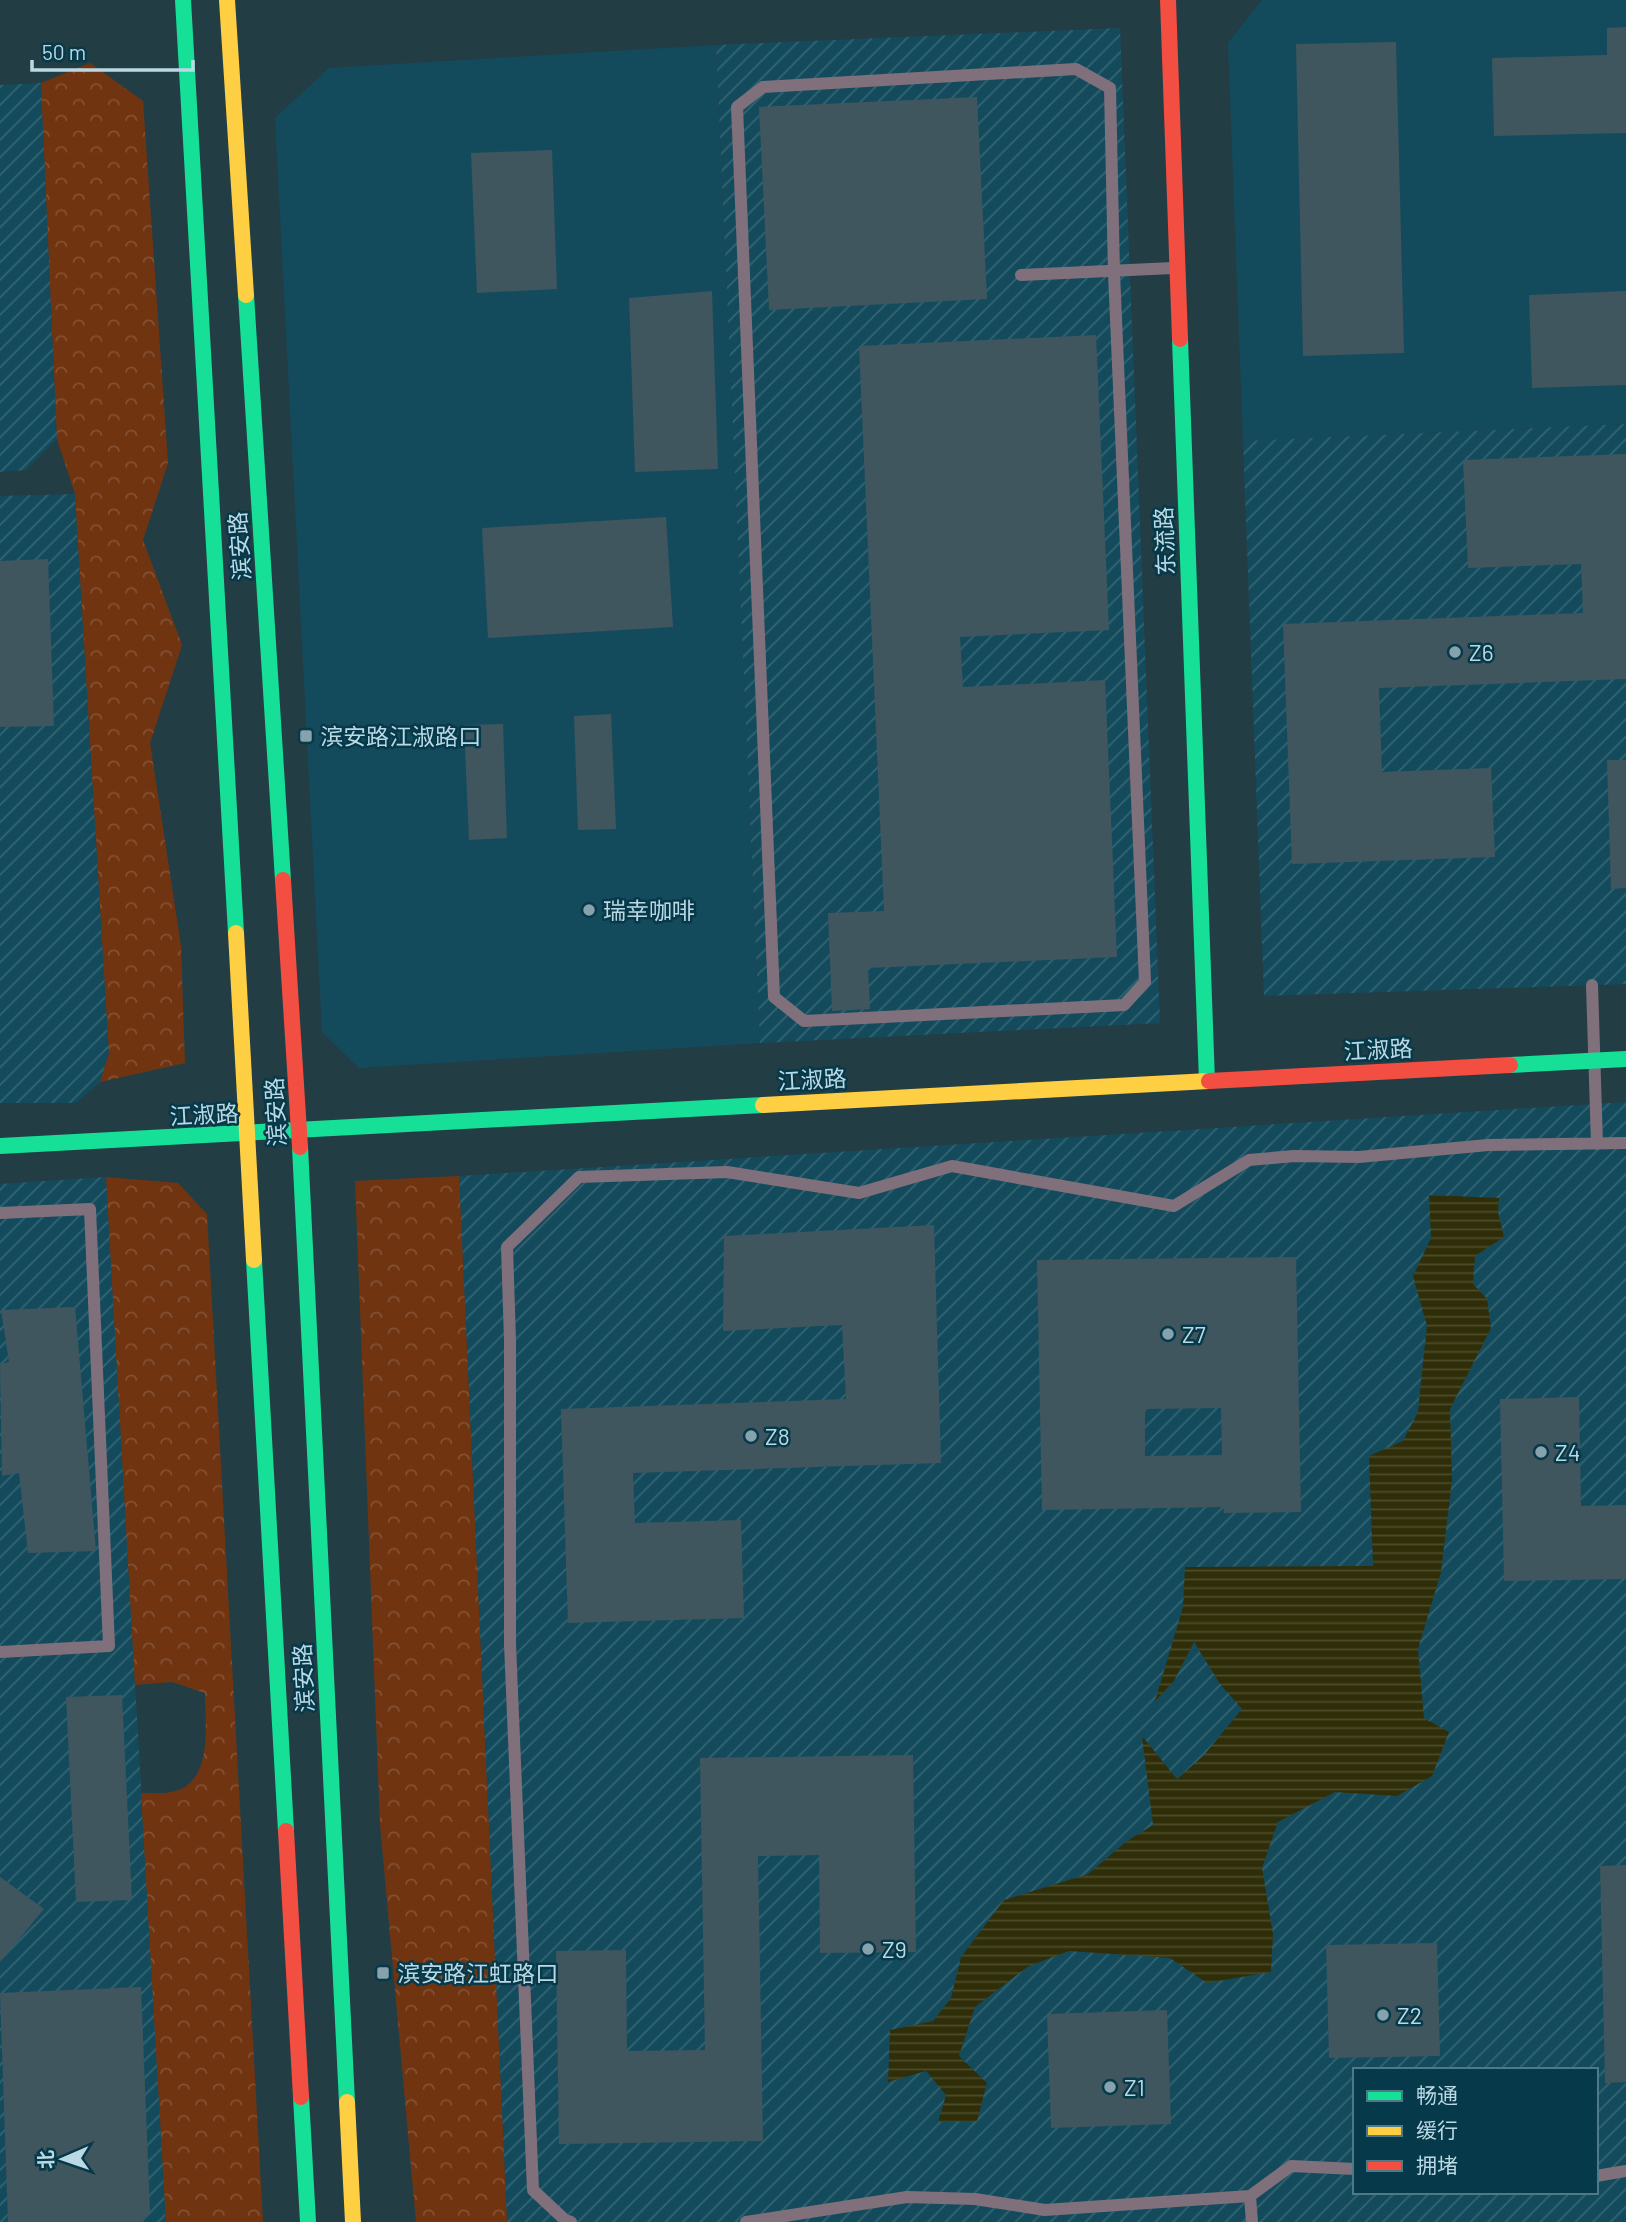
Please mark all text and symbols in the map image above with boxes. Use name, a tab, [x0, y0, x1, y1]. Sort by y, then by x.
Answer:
scale bar	[32, 28, 192, 72]
text: 50 m	[42, 39, 86, 64]
street label: 东流路	[1149, 506, 1179, 576]
street label: 滨安路	[223, 511, 255, 581]
place label: Z6	[1469, 638, 1493, 666]
marker: Z6	[1447, 644, 1463, 660]
place label: 滨安路江淑路口	[320, 722, 481, 750]
marker: 滨安路江淑路口	[298, 728, 314, 744]
place label: 瑞幸咖啡	[603, 896, 695, 924]
marker: 瑞幸咖啡	[581, 902, 597, 918]
street label: 江淑路	[1343, 1033, 1413, 1065]
street label: 江淑路	[777, 1063, 847, 1095]
street label: 滨安路	[259, 1077, 291, 1147]
street label: 江淑路	[169, 1098, 239, 1130]
place label: Z7	[1182, 1320, 1206, 1348]
marker: Z7	[1160, 1326, 1176, 1342]
place label: Z8	[765, 1422, 790, 1450]
marker: Z8	[743, 1428, 759, 1444]
place label: Z4	[1555, 1438, 1580, 1466]
marker: Z4	[1533, 1444, 1549, 1460]
street label: 滨安路	[287, 1643, 319, 1713]
place label: Z9	[882, 1935, 907, 1963]
marker: Z9	[860, 1941, 876, 1957]
place label: 滨安路江虹路口	[397, 1959, 558, 1987]
marker: 滨安路江虹路口	[375, 1965, 391, 1981]
place label: Z2	[1397, 2001, 1422, 2029]
marker: Z2	[1375, 2007, 1391, 2023]
legend	[1353, 2068, 1598, 2194]
place label: Z1	[1124, 2073, 1145, 2101]
marker: Z1	[1102, 2079, 1118, 2095]
text: 畅通	[1416, 2082, 1458, 2107]
text: 缓行	[1416, 2117, 1458, 2142]
north arrow	[28, 2124, 98, 2194]
text: 北	[34, 2150, 57, 2170]
text: 拥堵	[1416, 2152, 1458, 2177]

